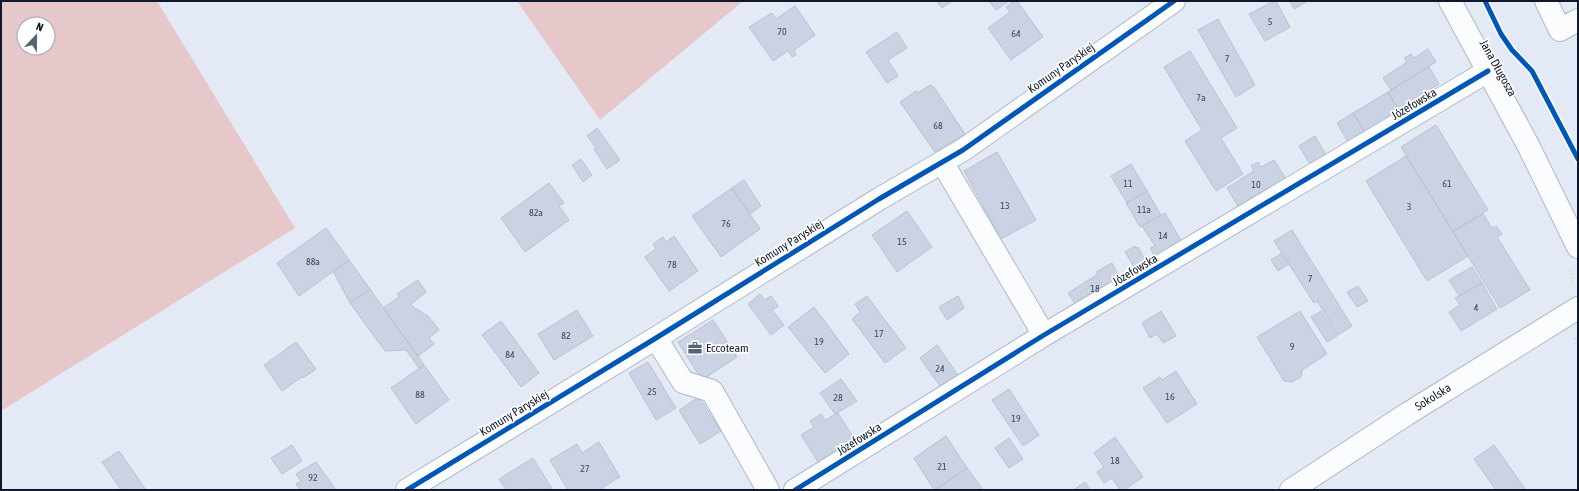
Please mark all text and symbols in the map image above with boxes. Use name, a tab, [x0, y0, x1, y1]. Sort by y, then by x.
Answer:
north arrow	[16, 16, 56, 56]
house number: 5	[1268, 16, 1273, 27]
text: N	[34, 20, 45, 34]
house number: 70	[777, 26, 787, 37]
house number: 64	[1011, 28, 1021, 39]
street label: Jana Długosza	[1477, 37, 1519, 99]
street label: Komuny Paryskiej	[1025, 40, 1097, 96]
house number: 7	[1225, 53, 1230, 64]
street label: Józefowska	[1389, 85, 1439, 123]
house number: 7a	[1196, 92, 1206, 103]
house number: 68	[933, 120, 943, 131]
house number: 11	[1123, 178, 1133, 189]
house number: 61	[1442, 178, 1452, 189]
house number: 10	[1251, 179, 1261, 190]
house number: 13	[1000, 200, 1010, 211]
house number: 3	[1407, 201, 1412, 212]
house number: 11a	[1137, 204, 1151, 215]
house number: 82a	[529, 207, 543, 218]
street label: Komuny Paryskiej	[752, 216, 826, 270]
house number: 76	[721, 218, 731, 229]
house number: 14	[1158, 230, 1168, 241]
house number: 15	[897, 236, 907, 247]
street label: Józefowska	[1110, 251, 1160, 289]
house number: 88a	[306, 256, 320, 267]
house number: 78	[667, 259, 677, 270]
house number: 7	[1308, 273, 1313, 284]
house number: 18	[1090, 283, 1100, 294]
house number: 4	[1474, 302, 1479, 313]
house number: 17	[874, 328, 884, 339]
house number: 82	[561, 330, 571, 341]
house number: 19	[814, 336, 824, 347]
office icon: Eccoteam	[687, 340, 703, 356]
place label: Eccoteam	[706, 341, 749, 355]
house number: 9	[1290, 341, 1295, 352]
house number: 84	[505, 349, 515, 360]
house number: 24	[935, 363, 945, 374]
street label: Sokolska	[1412, 381, 1454, 413]
house number: 25	[647, 386, 657, 397]
street label: Komuny Paryskiej	[477, 387, 551, 439]
house number: 88	[415, 389, 425, 400]
house number: 16	[1165, 391, 1175, 402]
house number: 28	[833, 392, 843, 403]
house number: 19	[1011, 413, 1021, 424]
street label: Józefowska	[834, 420, 884, 458]
house number: 18	[1110, 455, 1120, 466]
house number: 21	[937, 461, 947, 472]
house number: 27	[580, 463, 590, 474]
house number: 92	[308, 472, 318, 483]

